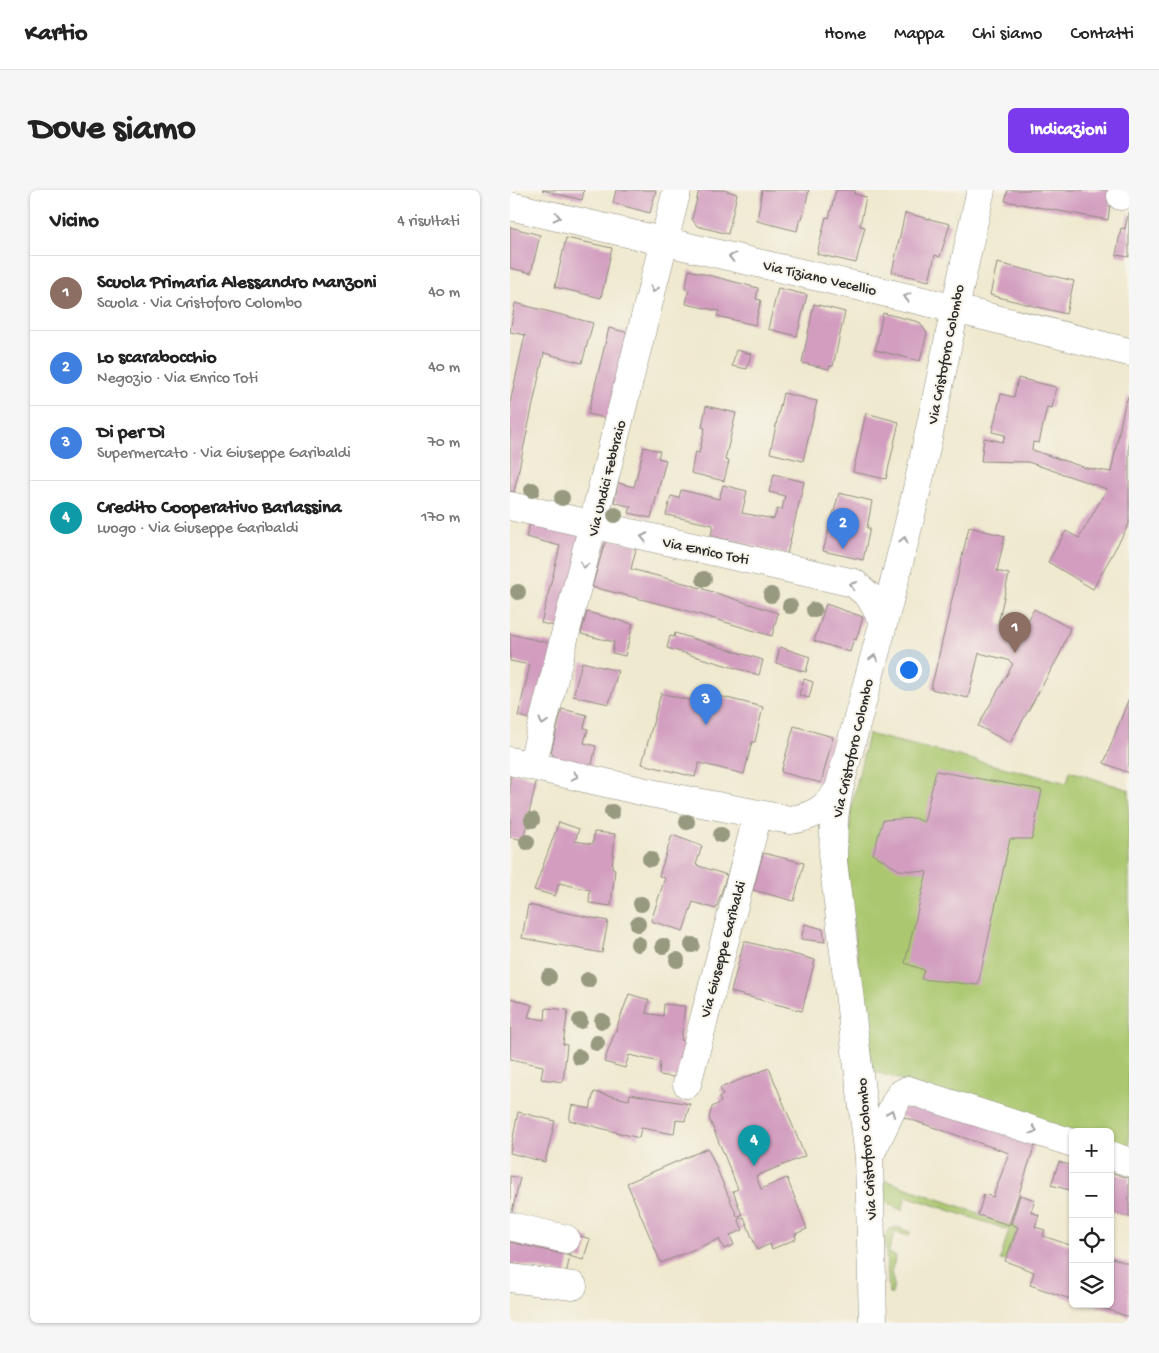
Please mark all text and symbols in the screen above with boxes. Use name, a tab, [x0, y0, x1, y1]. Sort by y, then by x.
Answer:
text: Kartio	[25, 20, 88, 49]
text: Home	[824, 24, 866, 45]
text: Mappa	[894, 24, 944, 45]
text: Chi siamo	[972, 24, 1042, 45]
text: Contatti	[1070, 24, 1134, 45]
button: Indicazioni	[1008, 108, 1129, 153]
text: Dove siamo	[30, 110, 196, 151]
text: Vicino	[50, 210, 99, 235]
one-way arrow	[553, 211, 562, 222]
text: 4 risultati	[397, 213, 460, 232]
one-way arrow	[728, 252, 737, 263]
street label: Via Tiziano Vecellio	[760, 257, 878, 301]
text: Scuola Primaria Alessandro Manzoni	[97, 272, 377, 295]
street label: Via Cristoforo Colombo	[924, 283, 969, 427]
text: 1	[63, 284, 69, 303]
text: 40 m	[428, 284, 460, 303]
one-way arrow	[649, 284, 659, 292]
one-way arrow	[903, 292, 912, 303]
text: Scuola · Via Cristoforo Colombo	[97, 295, 302, 314]
text: Lo scarabocchio	[97, 347, 217, 370]
text: 2	[62, 359, 70, 378]
text: 40 m	[428, 359, 460, 378]
text: Negozio · Via Enrico Toti	[97, 370, 258, 389]
street label: Via Undici Febbraio	[585, 418, 631, 539]
text: Di per Dì	[97, 422, 165, 445]
text: 3	[62, 434, 70, 453]
text: 70 m	[427, 434, 460, 453]
text: Supermercato · Via Giuseppe Garibaldi	[97, 445, 351, 464]
text: Credito Cooperativo Barlassina	[97, 497, 342, 520]
pin: 2	[827, 508, 859, 549]
text: 4	[62, 509, 70, 528]
text: 170 m	[421, 509, 460, 528]
text: Luogo · Via Giuseppe Garibaldi	[97, 520, 299, 539]
one-way arrow	[639, 532, 648, 543]
street label: Via Enrico Toti	[660, 534, 750, 570]
one-way arrow	[899, 536, 909, 544]
one-way arrow	[579, 561, 590, 570]
one-way arrow	[849, 580, 858, 591]
pin: 1	[999, 612, 1031, 653]
one-way arrow	[868, 654, 878, 662]
your location	[896, 657, 922, 683]
street label: Via Cristoforo Colombo	[829, 677, 879, 821]
pin: 3	[690, 684, 722, 725]
one-way arrow	[538, 718, 549, 727]
one-way arrow	[570, 770, 579, 781]
street label: Via Giuseppe Garibaldi	[697, 879, 751, 1021]
street label: Via Cristoforo Colombo	[854, 1077, 882, 1221]
one-way arrow	[885, 1109, 895, 1118]
pin: 4	[738, 1125, 770, 1166]
one-way arrow	[1029, 1125, 1038, 1135]
map controls	[1069, 1128, 1114, 1308]
button: +	[1069, 1128, 1114, 1173]
button: −	[1069, 1173, 1114, 1218]
button: locate	[1069, 1218, 1114, 1263]
button: layers	[1069, 1263, 1114, 1308]

